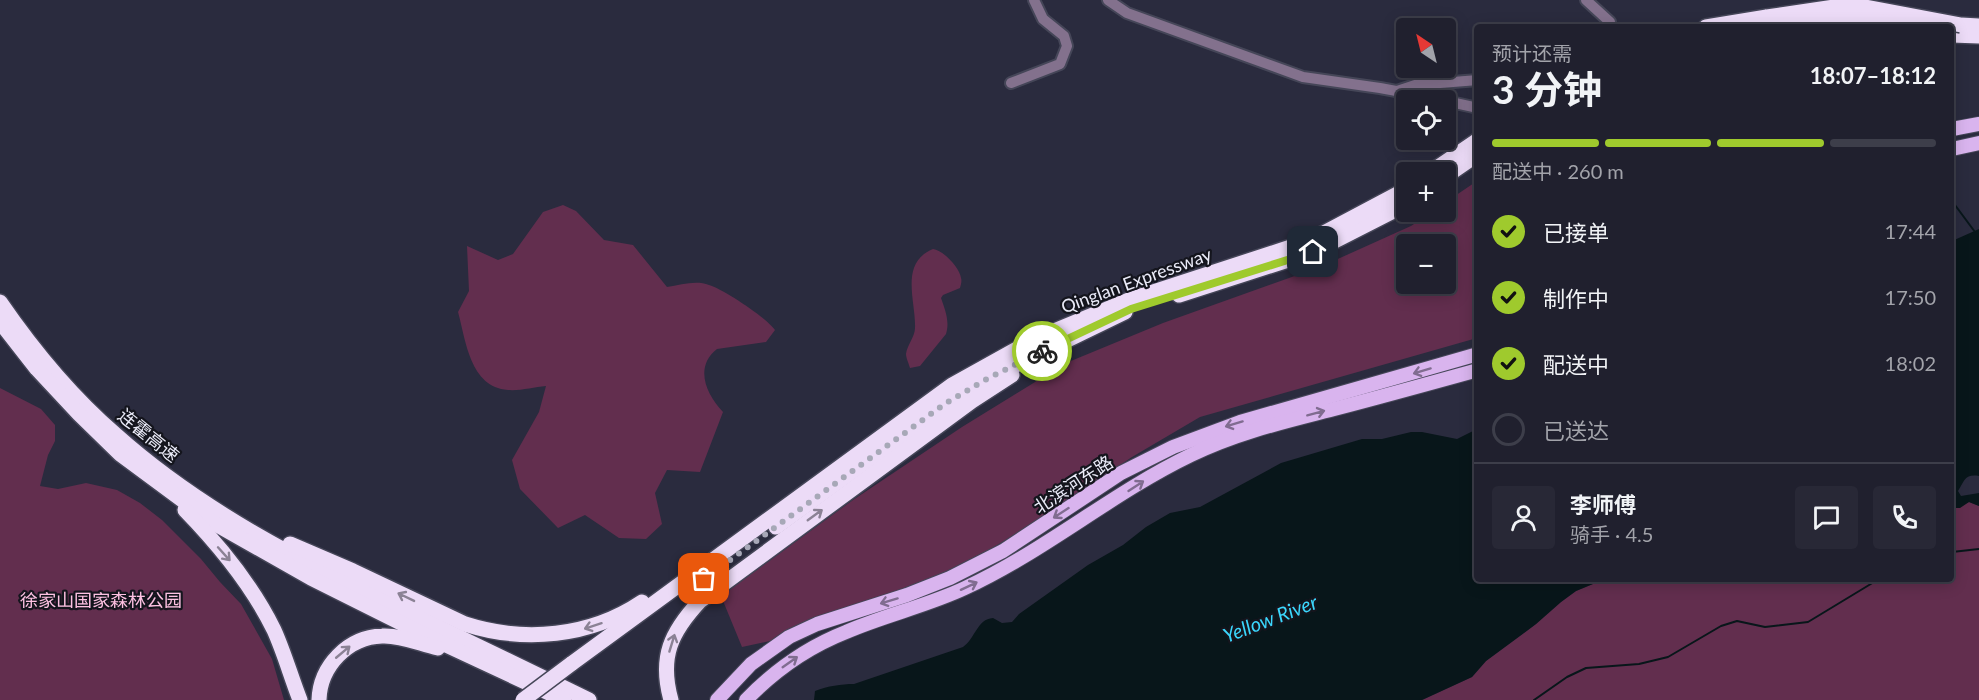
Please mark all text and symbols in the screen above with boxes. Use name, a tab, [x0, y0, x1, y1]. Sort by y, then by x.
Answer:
north arrow	[1396, 18, 1456, 78]
map controls	[1396, 18, 1456, 294]
text: 预计还需	[1492, 41, 1572, 65]
text: 18:07–18:12	[1810, 62, 1936, 89]
text: 3 分钟	[1492, 66, 1602, 112]
button: locate	[1396, 90, 1456, 150]
text: 配送中 · 260 m	[1492, 159, 1624, 183]
button: +	[1396, 162, 1456, 222]
icon: check	[1492, 215, 1525, 248]
text: 已接单	[1543, 219, 1609, 246]
text: 17:44	[1885, 219, 1936, 243]
pin	[1287, 226, 1338, 277]
button: −	[1396, 234, 1456, 294]
icon: home	[1296, 235, 1329, 268]
street label: Qinglan Expressway	[1058, 242, 1215, 317]
icon: check	[1492, 281, 1525, 314]
text: 制作中	[1543, 285, 1609, 312]
text: 17:50	[1885, 285, 1936, 309]
courier	[1012, 321, 1072, 381]
icon: bike	[1026, 335, 1059, 368]
icon: check	[1492, 347, 1525, 380]
text: 配送中	[1543, 351, 1609, 378]
text: 18:02	[1885, 351, 1936, 375]
one-way arrow	[1412, 366, 1431, 377]
street label: 连霍高速	[114, 404, 184, 466]
one-way arrow	[1306, 407, 1325, 419]
text: 已送达	[1543, 417, 1609, 444]
one-way arrow	[1225, 419, 1244, 430]
street label: 北滨河东路	[1029, 450, 1117, 518]
one-way arrow	[1127, 479, 1144, 491]
button: person	[1492, 486, 1555, 549]
button: chat	[1795, 486, 1858, 549]
button: phone	[1873, 486, 1936, 549]
text: 李师傅	[1570, 491, 1636, 518]
one-way arrow	[1054, 507, 1070, 519]
one-way arrow	[807, 509, 823, 521]
text: 骑手 · 4.5	[1570, 522, 1653, 546]
one-way arrow	[217, 546, 231, 561]
pin	[678, 553, 729, 604]
icon: bag	[687, 562, 720, 595]
one-way arrow	[960, 580, 978, 592]
park label: 徐家山国家森林公园	[20, 589, 182, 611]
water label: Yellow River	[1219, 589, 1322, 647]
one-way arrow	[398, 590, 416, 602]
one-way arrow	[880, 596, 899, 607]
one-way arrow	[584, 621, 603, 632]
one-way arrow	[667, 634, 678, 653]
one-way arrow	[335, 645, 350, 659]
one-way arrow	[782, 656, 798, 668]

